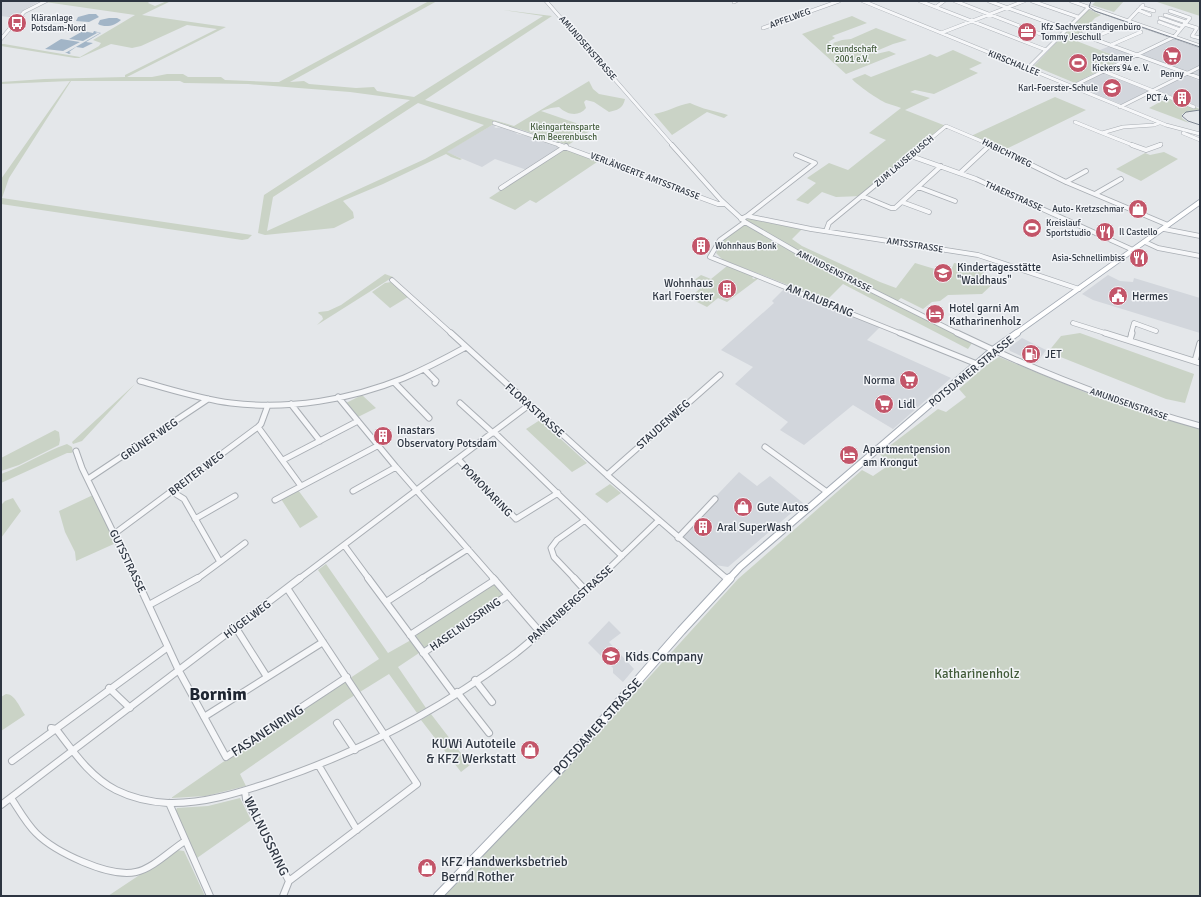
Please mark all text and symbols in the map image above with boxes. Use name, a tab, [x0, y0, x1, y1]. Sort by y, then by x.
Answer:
street label: APFELWEG	[768, 6, 812, 31]
bus stop icon: Kläranlage Potsdam-Nord	[6, 12, 28, 34]
place label: Kläranlage Potsdam-Nord	[31, 13, 86, 34]
street label: AMUNDSENSTRASSE	[557, 14, 619, 83]
office icon: Kfz Sachverständigenbüro Tommy Jeschull	[1016, 21, 1038, 43]
place label: Kfz Sachverständigenbüro Tommy Jeschull	[1041, 22, 1141, 43]
park label: Freundschaft 2001 e.V.	[827, 44, 877, 65]
supermarket icon: Penny	[1161, 45, 1183, 67]
street label: KIRSCHALLEE	[986, 48, 1041, 79]
sports icon: Potsdamer Kickers 94 e. V.	[1067, 52, 1089, 74]
place label: Potsdamer Kickers 94 e. V.	[1092, 53, 1149, 74]
place label: Penny	[1160, 69, 1184, 80]
school or university icon: Karl-Foerster-Schule	[1101, 77, 1123, 99]
place label: Karl-Foerster-Schule	[1018, 83, 1098, 94]
building icon: PCT 4	[1171, 87, 1193, 109]
place label: PCT 4	[1146, 93, 1168, 104]
park label: Kleingartensparte Am Beerenbusch	[530, 122, 600, 143]
street label: ZUM LAUSEBUSCH	[872, 133, 936, 189]
street label: HABICHTWEG	[980, 137, 1034, 170]
street label: VERLÄNGERTE AMTSSTRASSE	[588, 149, 702, 203]
street label: THAERSTRASSE	[983, 179, 1044, 214]
shop icon: Auto- Kretzschmar	[1127, 198, 1149, 220]
place label: Auto- Kretzschmar	[1052, 204, 1125, 215]
sports icon: Kreislauf Sportstudio	[1021, 217, 1043, 239]
place label: Kreislauf Sportstudio	[1046, 218, 1091, 239]
restaurant icon: Il Castello	[1094, 221, 1116, 243]
place label: Il Castello	[1119, 227, 1158, 238]
building icon: Wohnhaus Bonk	[690, 235, 712, 257]
street label: AMTSSTRASSE	[886, 236, 944, 255]
place label: Wohnhaus Bonk	[715, 241, 777, 252]
restaurant icon: Asia-Schnellimbiss	[1128, 247, 1150, 269]
street label: AMUNDSENSTRASSE	[795, 248, 873, 295]
place label: Asia-Schnellimbiss	[1052, 253, 1125, 264]
place label: Kindertagesstätte "Waldhaus"	[957, 261, 1041, 287]
school or university icon: Kindertagesstätte "Waldhaus"	[932, 262, 954, 284]
place label: Wohnhaus Karl Foerster	[652, 277, 713, 303]
building icon: Wohnhaus Karl Foerster	[716, 278, 738, 300]
street label: AM RAUBFANG	[784, 281, 855, 320]
public building icon: Hermes	[1107, 285, 1129, 307]
place label: Hermes	[1132, 290, 1168, 303]
place label: Hotel garni Am Katharinenholz	[949, 302, 1021, 328]
hotel icon: Hotel garni Am Katharinenholz	[924, 303, 946, 325]
street label: POTSDAMER STRASSE	[926, 333, 1016, 410]
fuel station icon: JET	[1020, 343, 1042, 365]
place label: JET	[1045, 348, 1062, 361]
supermarket icon: Norma	[898, 369, 920, 391]
place label: Norma	[863, 374, 895, 387]
street label: FLORASTRASSE	[503, 381, 567, 440]
street label: AMUNDSENSTRASSE	[1088, 386, 1169, 423]
supermarket icon: Lidl	[873, 393, 895, 415]
street label: STAUDENWEG	[634, 397, 693, 452]
place label: Lidl	[898, 398, 916, 411]
street label: GRÜNER WEG	[118, 415, 180, 463]
place label: Inastars Observatory Potsdam	[397, 424, 497, 450]
building icon: Inastars Observatory Potsdam	[372, 425, 394, 447]
place label: Apartmentpension am Krongut	[863, 443, 950, 469]
hotel icon: Apartmentpension am Krongut	[838, 444, 860, 466]
street label: BREITER WEG	[166, 448, 227, 498]
street label: POMONARING	[458, 461, 515, 519]
shop icon: Gute Autos	[732, 496, 754, 518]
place label: Gute Autos	[757, 501, 809, 514]
building icon: Aral SuperWash	[692, 516, 714, 538]
place label: Aral SuperWash	[717, 521, 792, 534]
street label: GUTSSTRASSE	[107, 527, 149, 595]
street label: PANNENBERGSTRASSE	[525, 563, 616, 646]
street label: HASELNUSSRING	[427, 595, 503, 654]
street label: HÜGELWEG	[221, 597, 273, 641]
school or university icon: Kids Company	[600, 645, 622, 667]
place label: Kids Company	[625, 649, 703, 665]
park label: Katharinenholz	[934, 666, 1020, 682]
street label: POTSDAMER STRASSE	[550, 675, 645, 778]
district label: Bornim	[189, 683, 247, 705]
street label: FASANENRING	[228, 702, 307, 760]
place label: KUWi Autoteile & KFZ Werkstatt	[426, 736, 516, 767]
shop icon: KUWi Autoteile & KFZ Werkstatt	[519, 739, 541, 761]
street label: WALNUSSRING	[240, 794, 292, 879]
place label: KFZ Handwerksbetrieb Bernd Rother	[441, 854, 568, 885]
shop icon: KFZ Handwerksbetrieb Bernd Rother	[416, 857, 438, 879]

